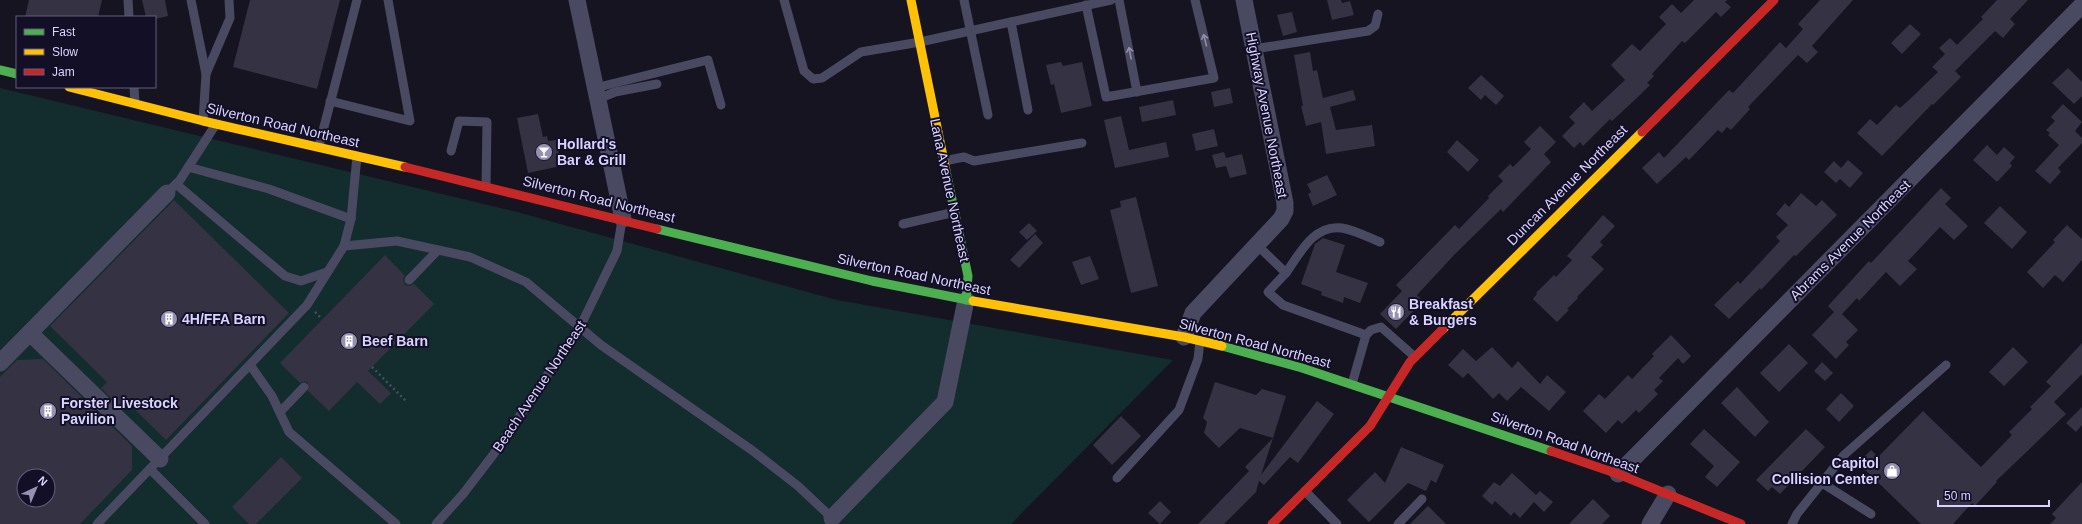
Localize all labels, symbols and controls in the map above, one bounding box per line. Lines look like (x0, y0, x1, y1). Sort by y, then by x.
legend (16, 16, 156, 88)
text: Fast (52, 25, 76, 39)
street label: Highway Avenue Northeast (1243, 31, 1291, 199)
one-way arrow (1201, 34, 1208, 47)
text: Slow (52, 45, 78, 59)
one-way arrow (1125, 47, 1133, 60)
text: Jam (52, 65, 75, 79)
street label: Silverton Road Northeast (205, 100, 361, 150)
street label: Lana Avenue Northeast (927, 117, 973, 263)
street label: Duncan Avenue Northeast (1504, 122, 1630, 248)
place label: Hollard's Bar & Grill (557, 136, 626, 168)
bar icon: Hollard's Bar & Grill (534, 142, 554, 162)
street label: Silverton Road Northeast (521, 172, 677, 226)
street label: Abrams Avenue Northeast (1787, 177, 1913, 303)
street label: Silverton Road Northeast (836, 250, 992, 298)
place label: Breakfast & Burgers (1409, 296, 1477, 328)
restaurant icon: Breakfast & Burgers (1386, 302, 1406, 322)
building icon: 4H/FFA Barn (159, 309, 179, 329)
place label: 4H/FFA Barn (182, 311, 266, 327)
street label: Silverton Road Northeast (1177, 315, 1333, 371)
street label: Beach Avenue Northeast (489, 317, 589, 455)
building icon: Beef Barn (339, 331, 359, 351)
place label: Beef Barn (362, 333, 428, 349)
place label: Forster Livestock Pavilion (61, 395, 178, 427)
building icon: Forster Livestock Pavilion (38, 401, 58, 421)
street label: Silverton Road Northeast (1489, 408, 1641, 476)
place label: Capitol Collision Center (1772, 455, 1880, 487)
shop icon: Capitol Collision Center (1882, 461, 1902, 481)
north arrow (16, 468, 56, 508)
text: N (36, 474, 50, 488)
scale bar (1938, 482, 2049, 508)
text: 50 m (1944, 489, 1971, 503)

